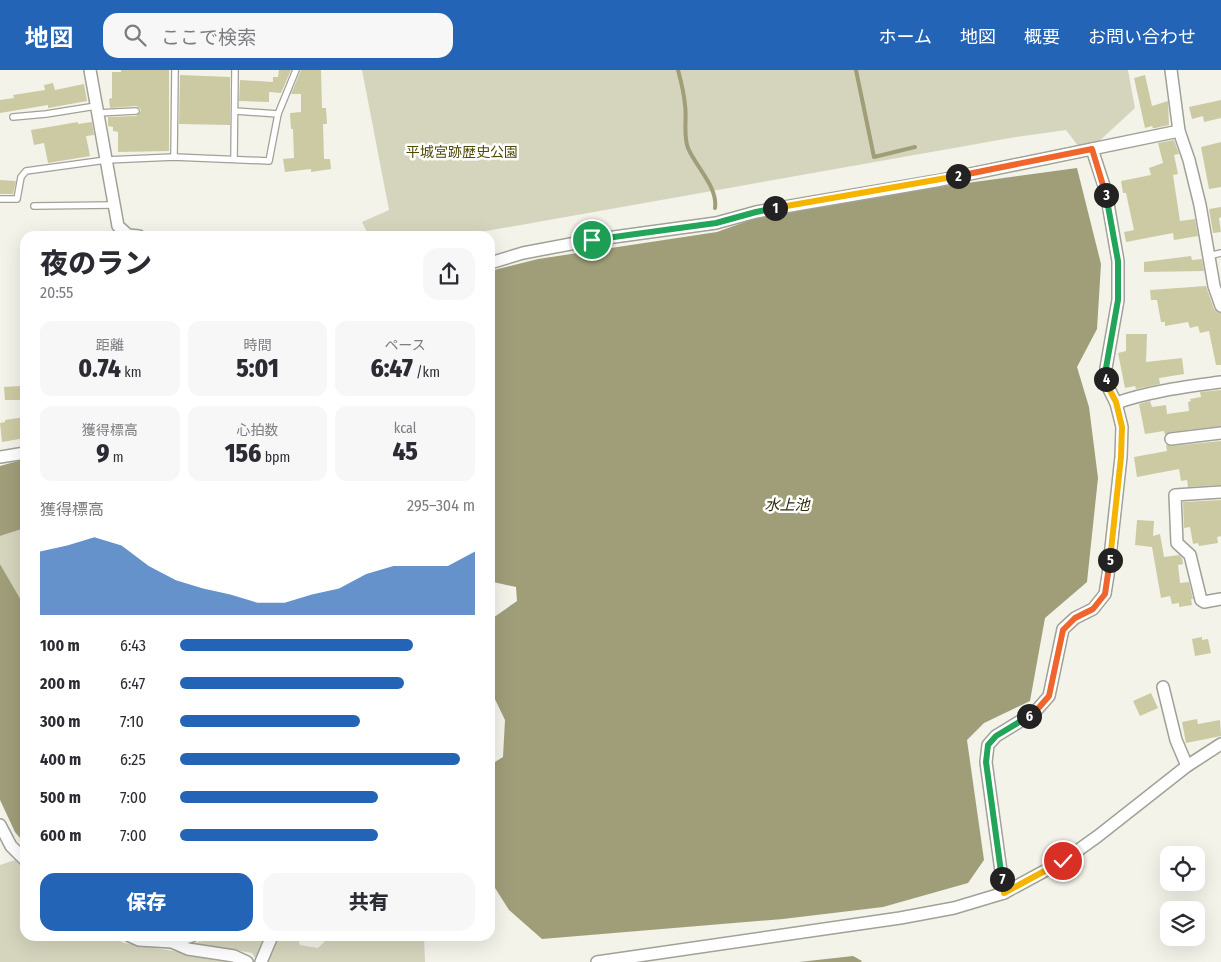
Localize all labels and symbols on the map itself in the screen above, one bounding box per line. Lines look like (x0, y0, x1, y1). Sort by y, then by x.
park label: 平城宮跡歴史公園 (406, 144, 518, 161)
pin: 2 (946, 164, 970, 188)
pin: 3 (1094, 182, 1118, 208)
pin: 1 (762, 196, 788, 220)
pin (571, 219, 613, 261)
pin: 4 (1094, 366, 1118, 392)
water label: 水上池 (764, 496, 811, 514)
pin: 5 (1098, 548, 1122, 572)
pin: 6 (1016, 704, 1042, 728)
pin (1042, 840, 1084, 882)
pin: 7 (990, 866, 1014, 892)

